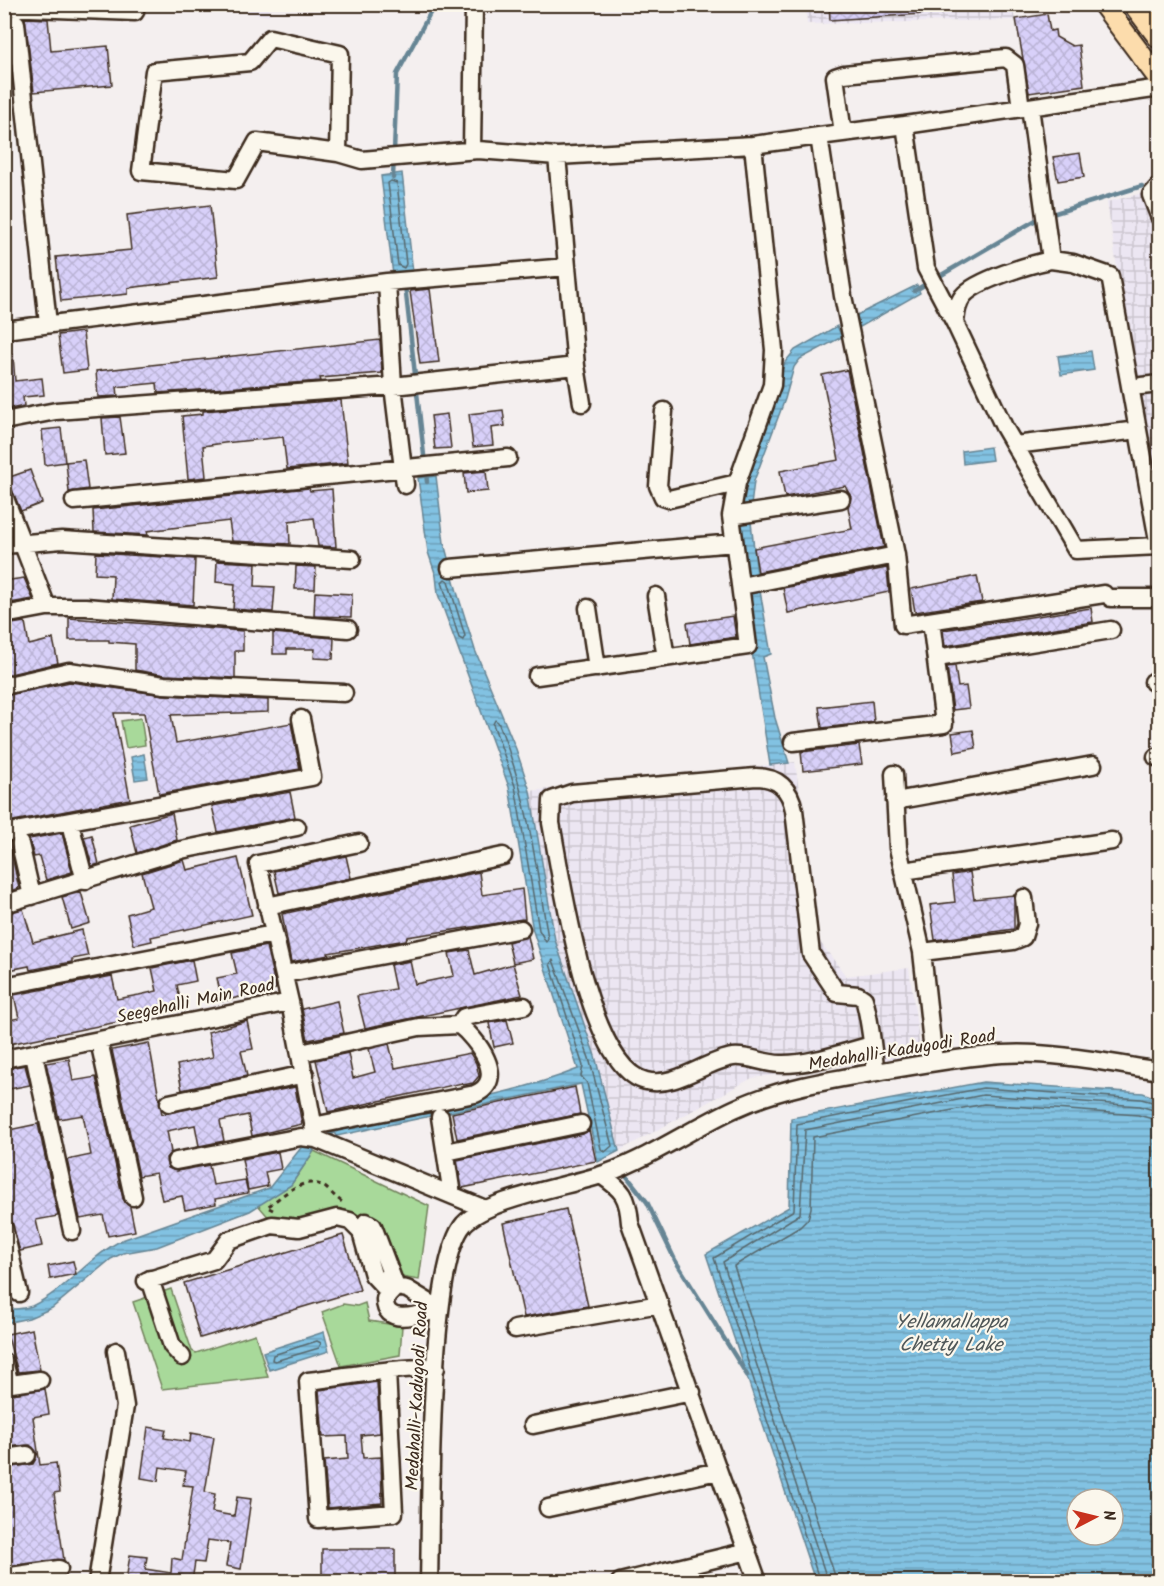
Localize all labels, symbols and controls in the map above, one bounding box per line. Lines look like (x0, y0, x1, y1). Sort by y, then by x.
street label: Seegehalli Main Road (114, 971, 279, 1033)
street label: Medahalli-Kadugodi Road (806, 1022, 999, 1080)
street label: Medahalli-Kadugodi Road (399, 1300, 437, 1491)
water label: Yellamallappa Chetty Lake (895, 1307, 1009, 1362)
north arrow (1065, 1487, 1125, 1547)
text: N (1095, 1509, 1121, 1522)

